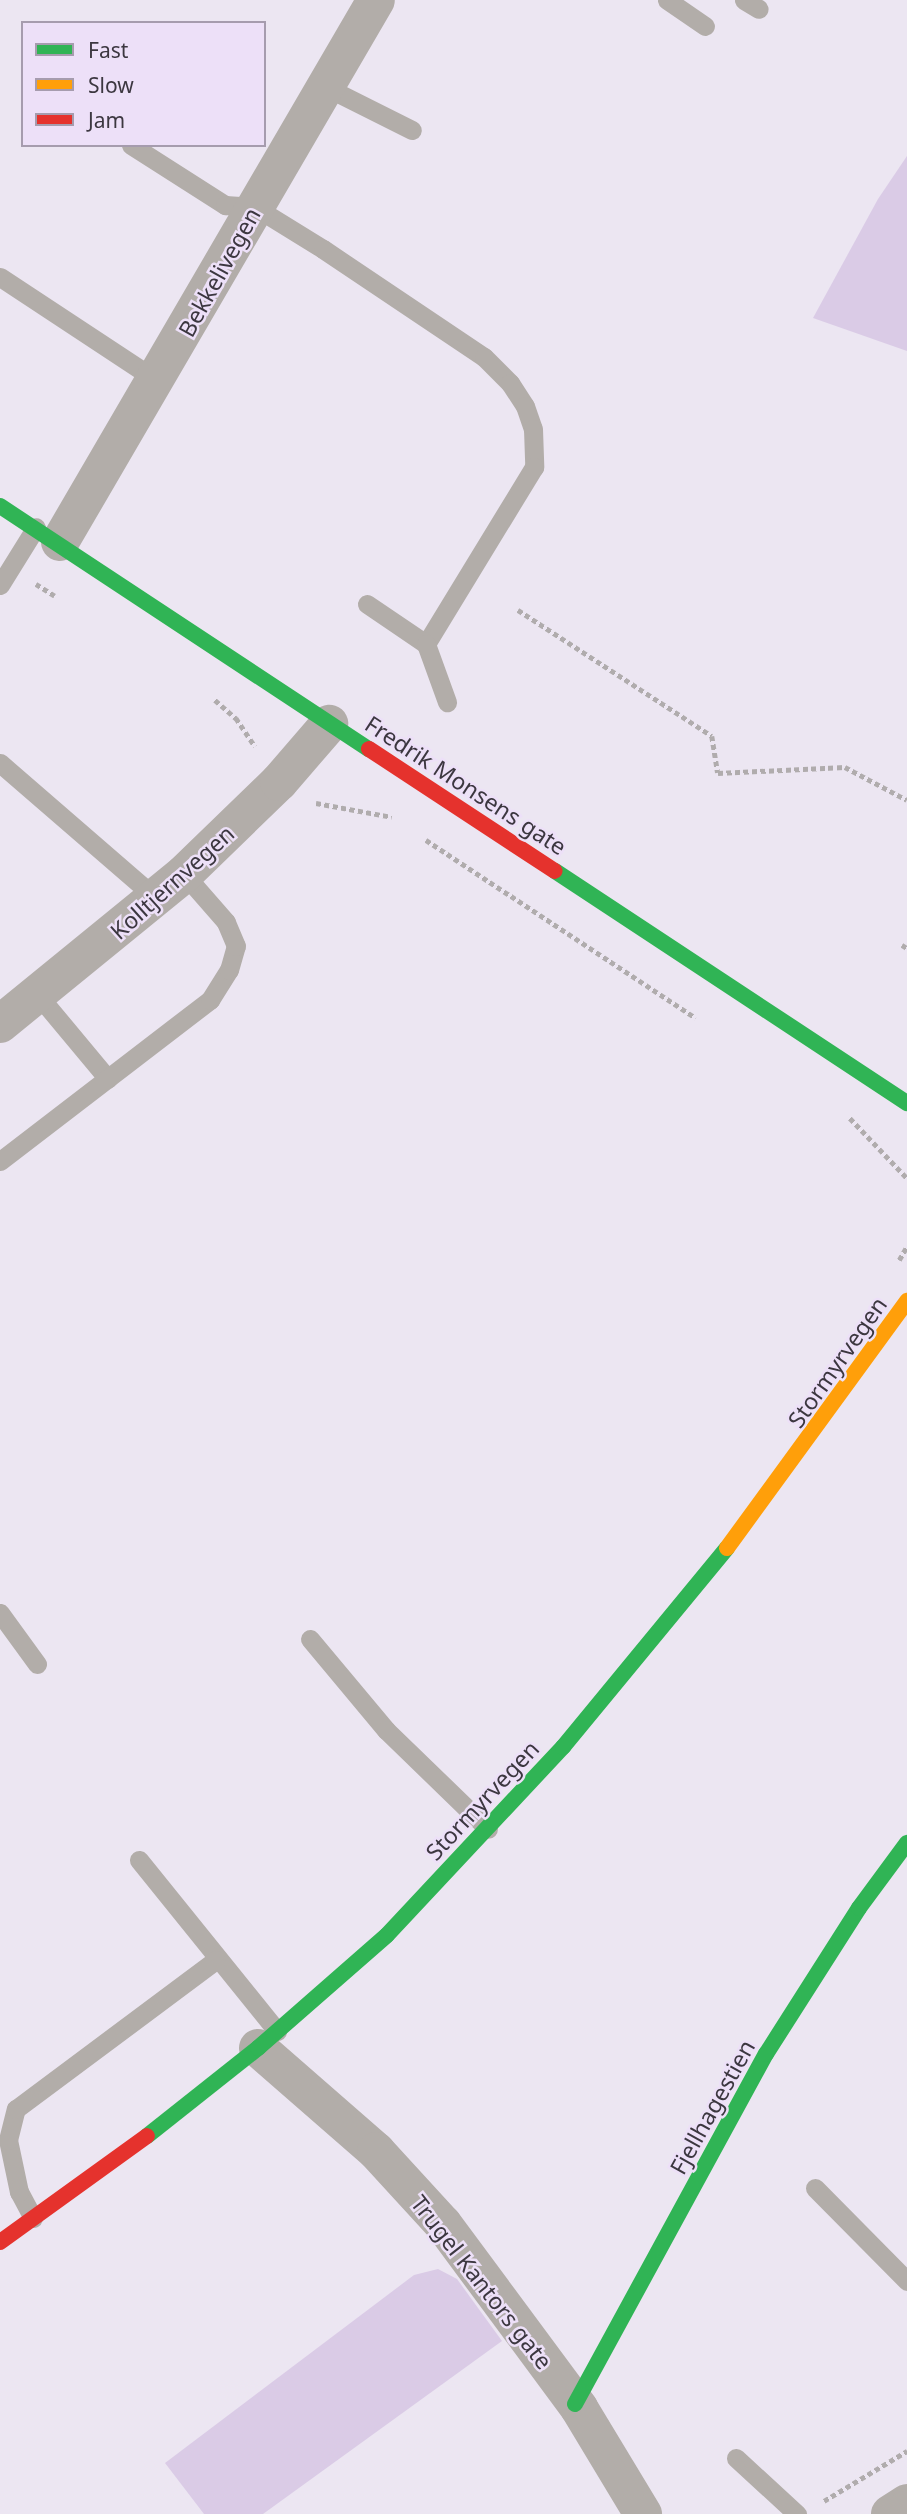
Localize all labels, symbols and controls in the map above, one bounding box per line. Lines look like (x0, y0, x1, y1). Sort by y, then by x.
legend (21, 21, 266, 147)
text: Fast (88, 36, 128, 64)
text: Slow (88, 71, 134, 99)
text: Jam (88, 106, 125, 134)
street label: Bekkelivegen (172, 203, 266, 341)
street label: Fredrik Monsens gate (360, 710, 572, 860)
street label: Kolltjernvegen (104, 819, 240, 945)
street label: Stormyrvegen (782, 1291, 892, 1433)
street label: Stormyrvegen (420, 1735, 544, 1865)
street label: Fjellhagestien (664, 2035, 760, 2179)
street label: Trugel Kantors gate (406, 2190, 558, 2374)

